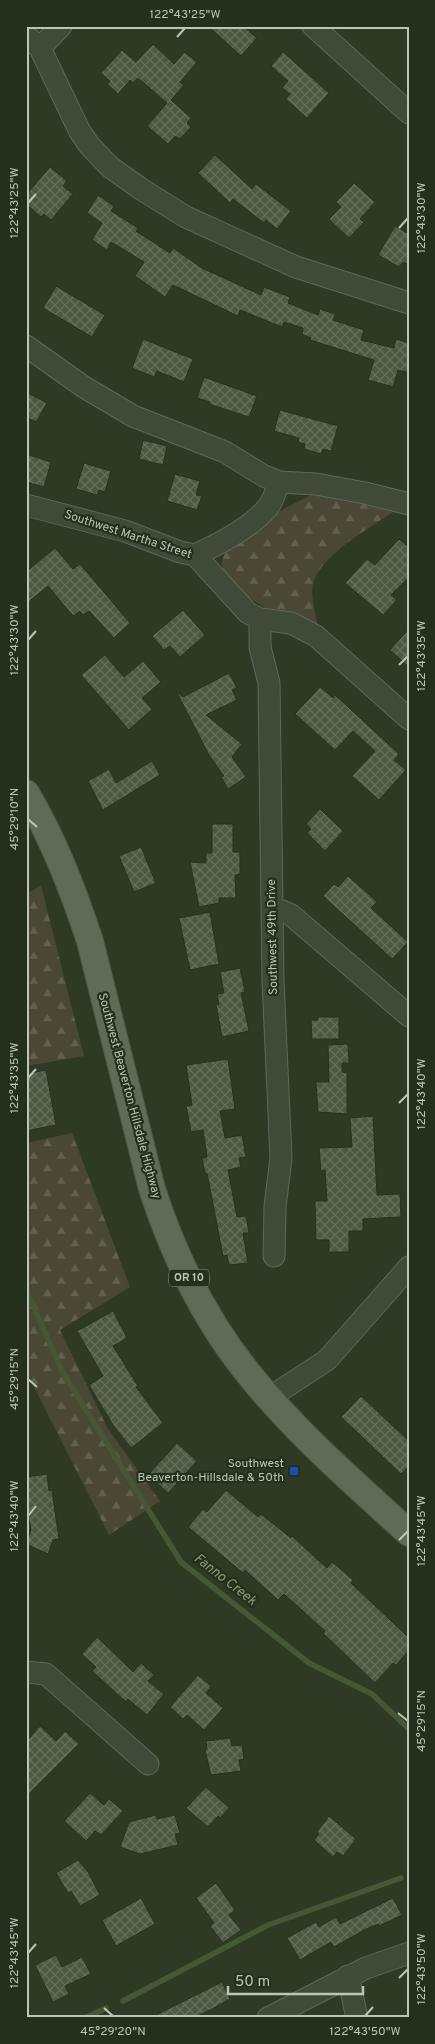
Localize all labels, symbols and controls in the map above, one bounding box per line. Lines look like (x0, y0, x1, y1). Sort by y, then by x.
text: 122°43'25"W (149, 7, 221, 23)
text: 122°43'25"W (7, 167, 23, 239)
text: 122°43'30"W (414, 182, 430, 254)
street label: Southwest Martha Street (62, 507, 194, 563)
text: 122°43'30"W (7, 604, 23, 676)
text: 122°43'35"W (414, 621, 430, 691)
text: 45°29'10"N (7, 788, 23, 850)
street label: Southwest 49th Drive (264, 879, 282, 995)
street label: Southwest Beaverton Hillsdale Highway (94, 991, 164, 1201)
text: 122°43'35"W (7, 1043, 23, 1113)
text: 122°43'40"W (414, 1058, 430, 1130)
road number: OR 10 (169, 1270, 209, 1286)
text: 45°29'15"N (7, 1348, 23, 1410)
place label: Southwest Beaverton-Hillsdale & 50th (138, 1456, 284, 1486)
marker: Southwest Beaverton-Hillsdale & 50th (288, 1465, 300, 1477)
text: 122°43'40"W (7, 1480, 23, 1552)
text: 122°43'45"W (414, 1495, 430, 1567)
water label: Fanno Creek (190, 1550, 260, 1610)
text: 45°29'15"N (414, 1690, 430, 1752)
text: 122°43'45"W (7, 1917, 23, 1989)
text: 122°43'50"W (414, 1933, 430, 2005)
scale bar (228, 1964, 362, 1996)
text: 50 m (235, 1973, 270, 1992)
text: 45°29'20"N (80, 2024, 146, 2040)
text: 122°43'50"W (329, 2024, 401, 2040)

